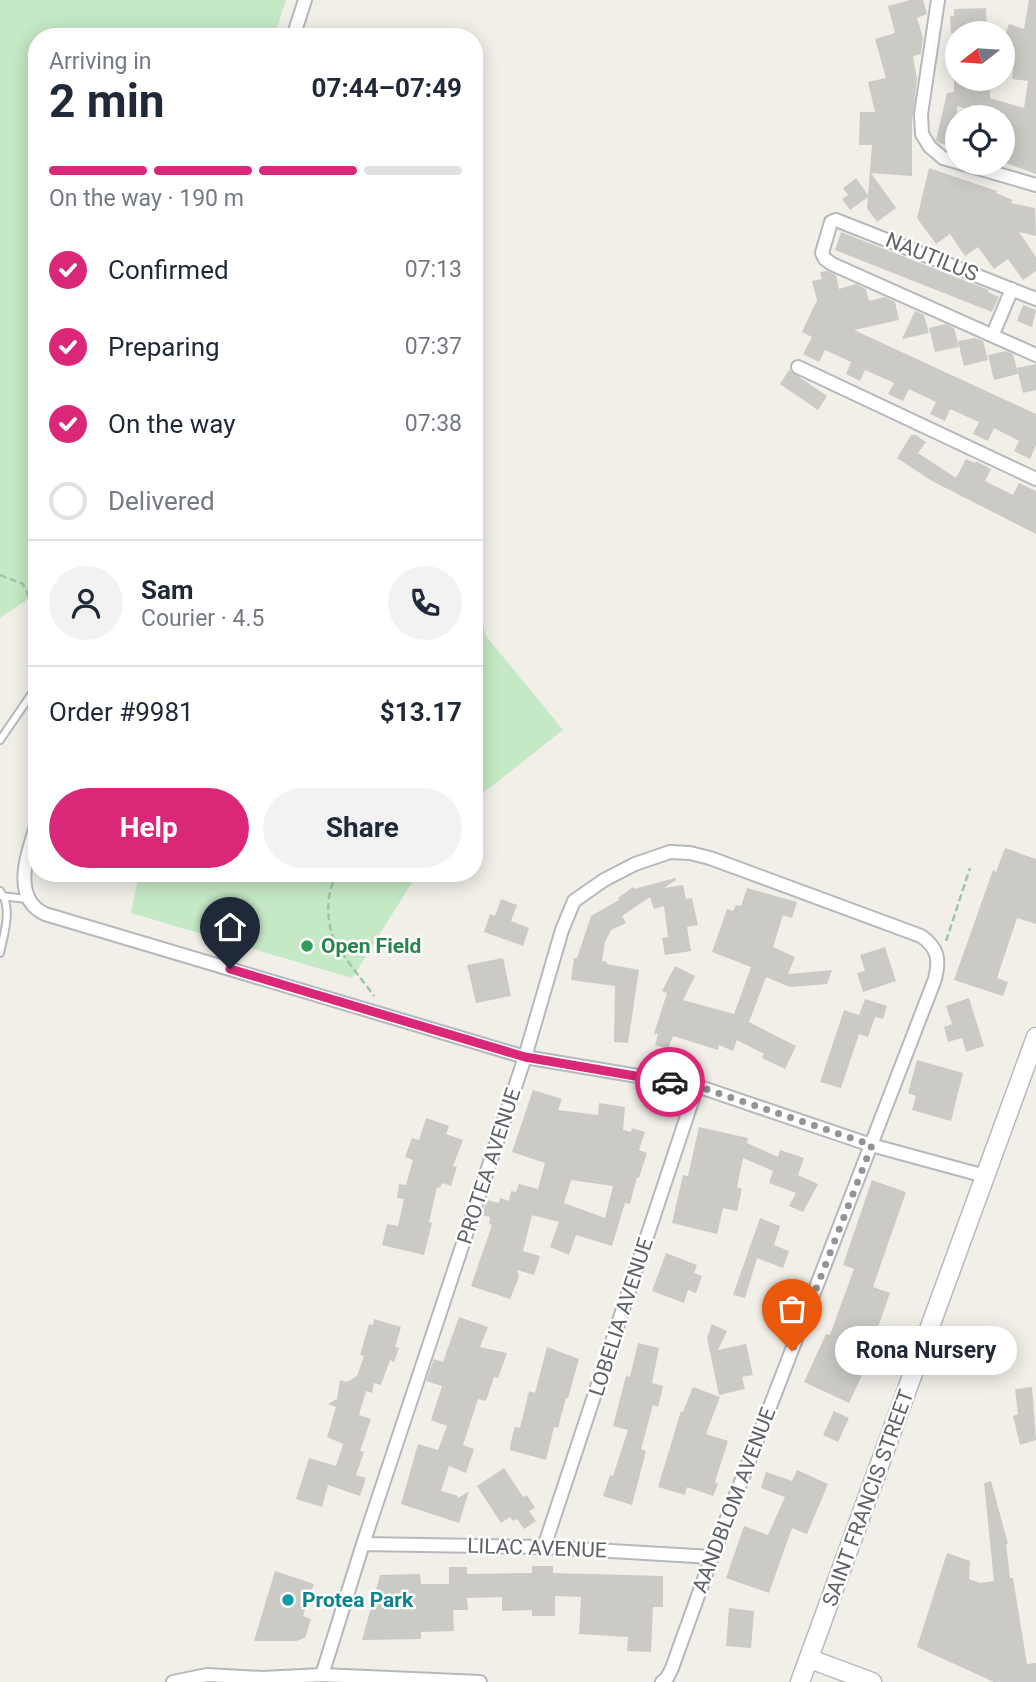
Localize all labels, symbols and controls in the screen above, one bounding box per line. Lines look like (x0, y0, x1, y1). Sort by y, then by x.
north arrow (945, 21, 1015, 91)
map controls (945, 21, 1015, 175)
text: Arriving in (49, 48, 152, 75)
text: 07:44–07:49 (312, 73, 462, 103)
text: 2 min (49, 74, 165, 128)
button: locate (945, 105, 1015, 175)
text: On the way · 190 m (49, 185, 244, 212)
street label: NAUTILUS (882, 228, 982, 286)
icon: check (49, 251, 87, 289)
text: Confirmed (108, 255, 229, 285)
text: 07:13 (405, 256, 462, 283)
icon: check (49, 328, 87, 366)
text: Preparing (108, 332, 220, 362)
text: 07:37 (405, 333, 462, 360)
icon: check (49, 405, 87, 443)
text: On the way (108, 409, 236, 439)
text: 07:38 (405, 410, 462, 437)
text: Delivered (108, 486, 215, 516)
button: person (49, 566, 123, 640)
button: phone (388, 566, 462, 640)
text: Sam (141, 575, 193, 605)
text: Courier · 4.5 (141, 605, 264, 632)
text: Order #9981 (49, 697, 194, 727)
text: $13.17 (380, 697, 462, 727)
button: Help (49, 788, 249, 868)
button: Share (263, 788, 462, 868)
pin (200, 897, 260, 969)
icon: home (211, 908, 249, 946)
place label: Open Field (321, 934, 421, 958)
marker: Open Field (299, 938, 315, 954)
courier (635, 1047, 705, 1117)
icon: car (651, 1063, 689, 1101)
street label: PROTEA AVENUE (452, 1085, 526, 1247)
street label: LOBELIA AVENUE (584, 1235, 658, 1399)
pin (762, 1279, 822, 1351)
icon: bag (773, 1290, 811, 1328)
callout: Rona Nursery (834, 1326, 1016, 1376)
text: Rona Nursery (856, 1337, 996, 1364)
street label: SAINT FRANCIS STREET (818, 1386, 919, 1610)
street label: AANDBLOM AVENUE (688, 1404, 780, 1596)
street label: LILAC AVENUE (467, 1534, 607, 1562)
place label: Protea Park (302, 1588, 414, 1612)
marker: Protea Park (280, 1592, 296, 1608)

